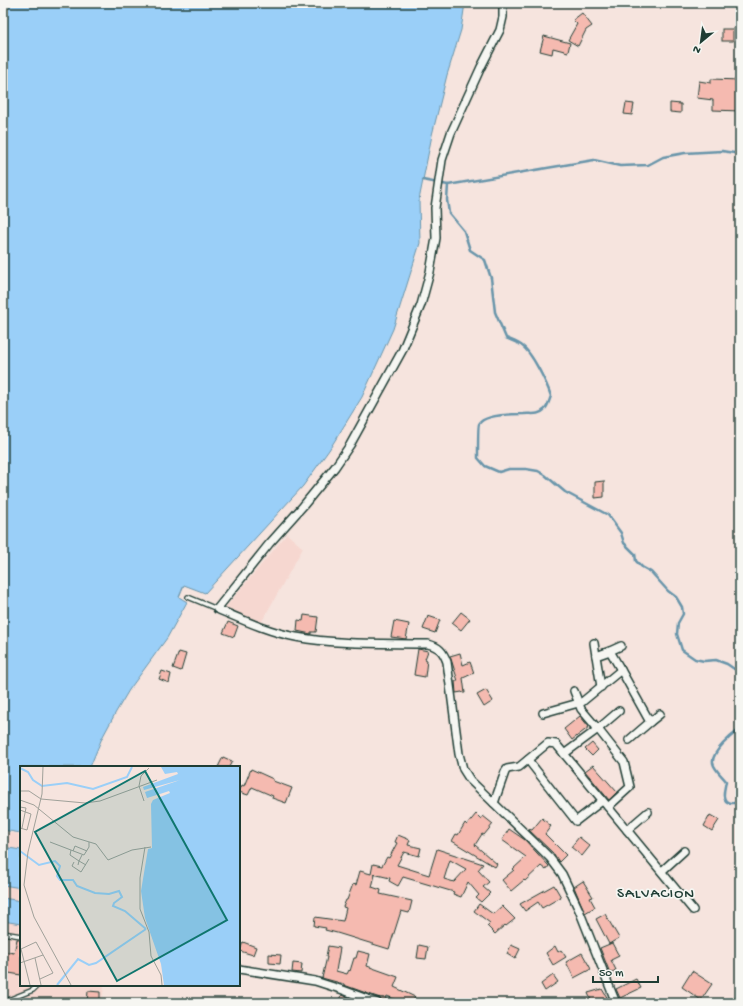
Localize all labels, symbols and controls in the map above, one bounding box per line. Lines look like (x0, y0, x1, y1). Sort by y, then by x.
north arrow (681, 22, 721, 62)
text: N (691, 42, 703, 56)
inset map (20, 766, 240, 986)
district label: SALVACION (617, 885, 695, 903)
scale bar (593, 958, 658, 984)
text: 50 m (599, 967, 624, 981)

